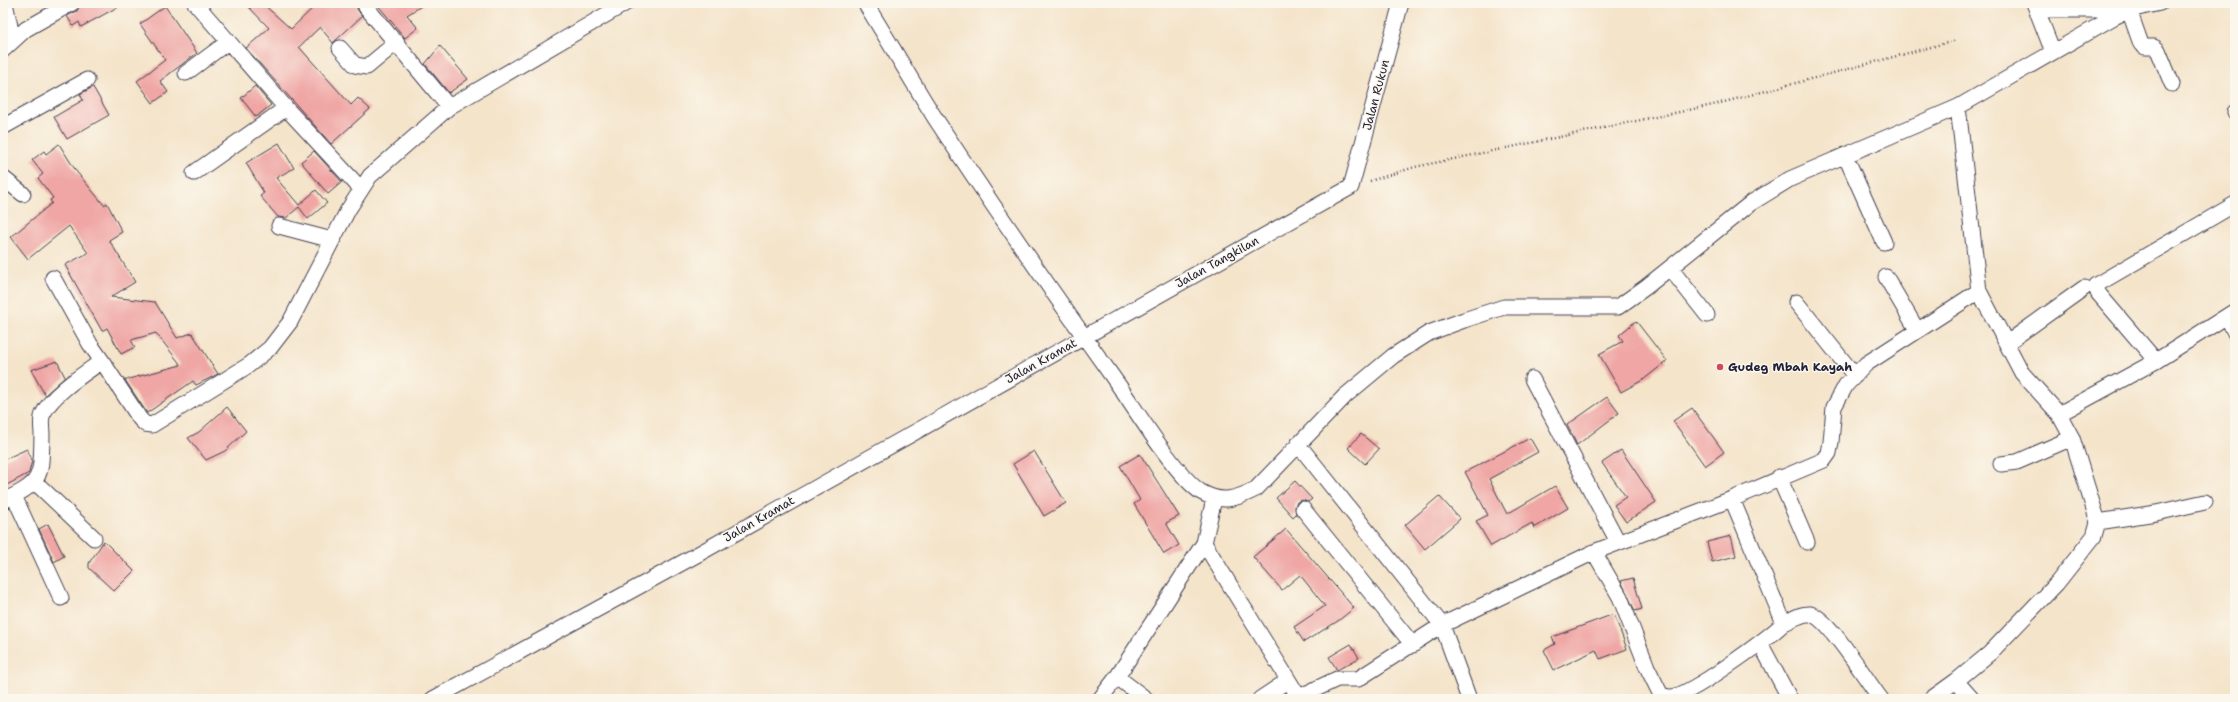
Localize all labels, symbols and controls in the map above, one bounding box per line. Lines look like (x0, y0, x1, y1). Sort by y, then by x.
street label: Jalan Rukun (1359, 58, 1393, 132)
street label: Jalan Tangkilan (1172, 232, 1262, 292)
street label: Jalan Kramat (1002, 335, 1080, 387)
place label: Gudeg Mbah Kayah (1728, 359, 1852, 375)
marker: Gudeg Mbah Kayah (1715, 362, 1725, 372)
street label: Jalan Kramat (721, 492, 797, 546)

